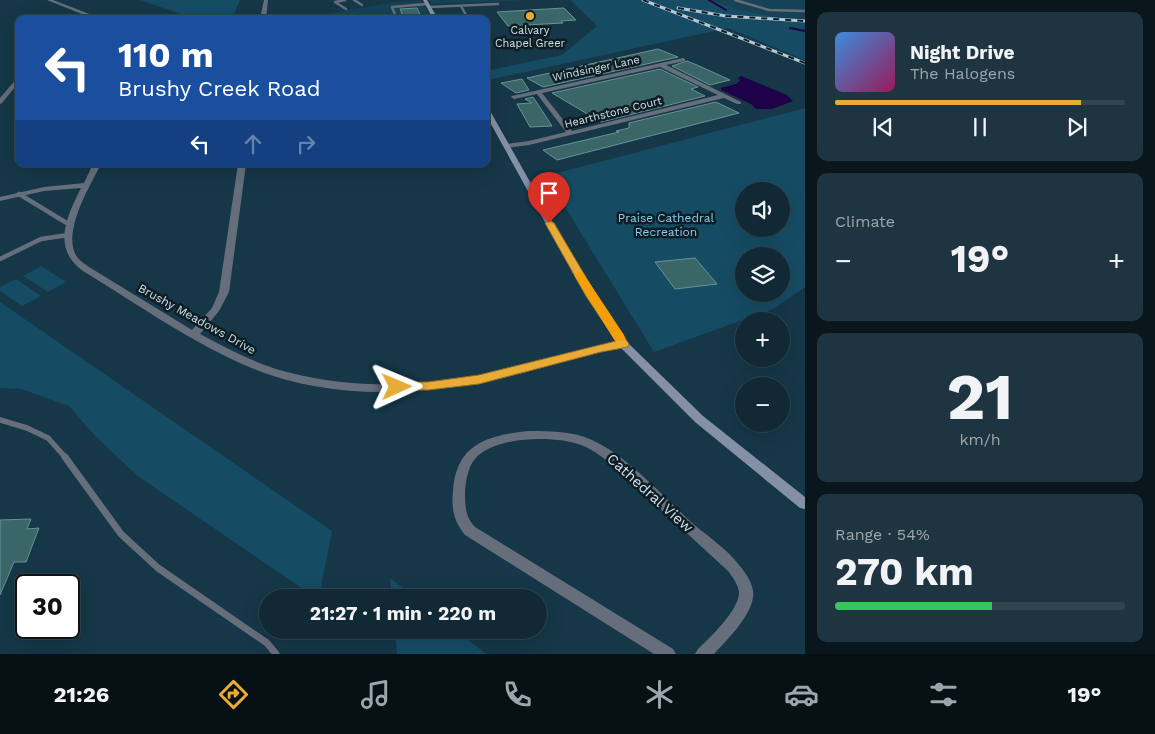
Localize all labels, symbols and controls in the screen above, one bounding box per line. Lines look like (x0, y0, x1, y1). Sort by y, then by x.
marker: Calvary Chapel Greer (524, 10, 536, 22)
place label: Calvary Chapel Greer (495, 24, 566, 50)
text: 110 m (118, 34, 214, 76)
icon: left (35, 35, 100, 100)
text: Night Drive (910, 41, 1015, 64)
street label: Windsinger Lane (551, 53, 641, 84)
text: The Halogens (910, 64, 1015, 83)
text: Brushy Creek Road (118, 76, 320, 101)
street label: Hearthstone Court (563, 94, 663, 131)
icon: previous (869, 113, 897, 141)
icon: pause (966, 113, 994, 141)
icon: next (1063, 113, 1091, 141)
icon: left (186, 130, 214, 158)
icon: ahead (239, 130, 267, 158)
icon: right (292, 130, 320, 158)
pin (528, 172, 570, 223)
icon: arrive (535, 179, 563, 207)
map controls (735, 182, 790, 432)
button: sound (735, 182, 790, 237)
park label: Praise Cathedral Recreation (618, 211, 714, 239)
text: Climate (835, 212, 895, 231)
text: 19° (951, 237, 1009, 281)
text: − (835, 244, 852, 277)
text: + (1108, 244, 1125, 277)
button: layers (735, 247, 790, 302)
street label: Brushy Meadows Drive (136, 281, 258, 357)
button: + (735, 312, 790, 367)
text: 21 (947, 359, 1013, 435)
position arrow (370, 360, 422, 412)
button: − (735, 377, 790, 432)
text: km/h (959, 430, 1001, 449)
street label: Cathedral View (603, 450, 697, 537)
text: Range · 54% (835, 525, 930, 544)
text: 270 km (835, 550, 974, 594)
speed limit sign: 30 (15, 574, 80, 639)
text: 21:27 · 1 min · 220 m (310, 602, 496, 625)
icon: directions (216, 677, 251, 712)
icon: music (358, 677, 393, 712)
icon: phone (500, 677, 535, 712)
icon: climate (642, 677, 677, 712)
icon: car (784, 677, 819, 712)
icon: filters (926, 677, 961, 712)
text: 21:26 (53, 682, 109, 707)
text: 19° (1068, 682, 1102, 707)

